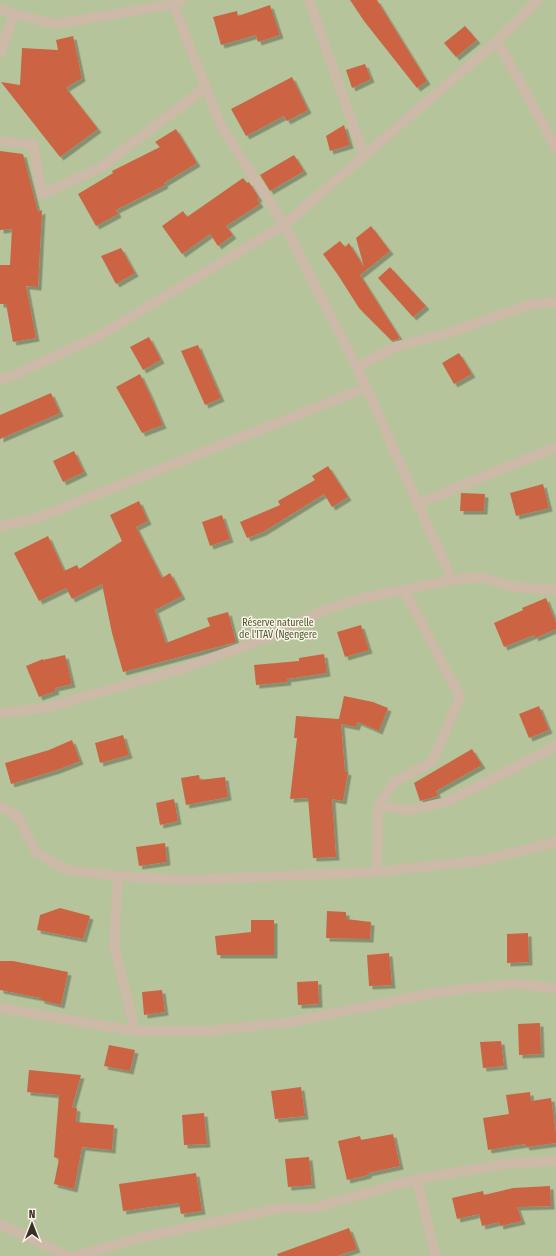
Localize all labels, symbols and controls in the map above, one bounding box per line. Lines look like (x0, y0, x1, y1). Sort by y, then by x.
park label: Réserve naturelle de l'ITAV (Ngengere (239, 617, 317, 641)
north arrow (12, 1204, 52, 1244)
text: N (29, 1208, 35, 1221)

